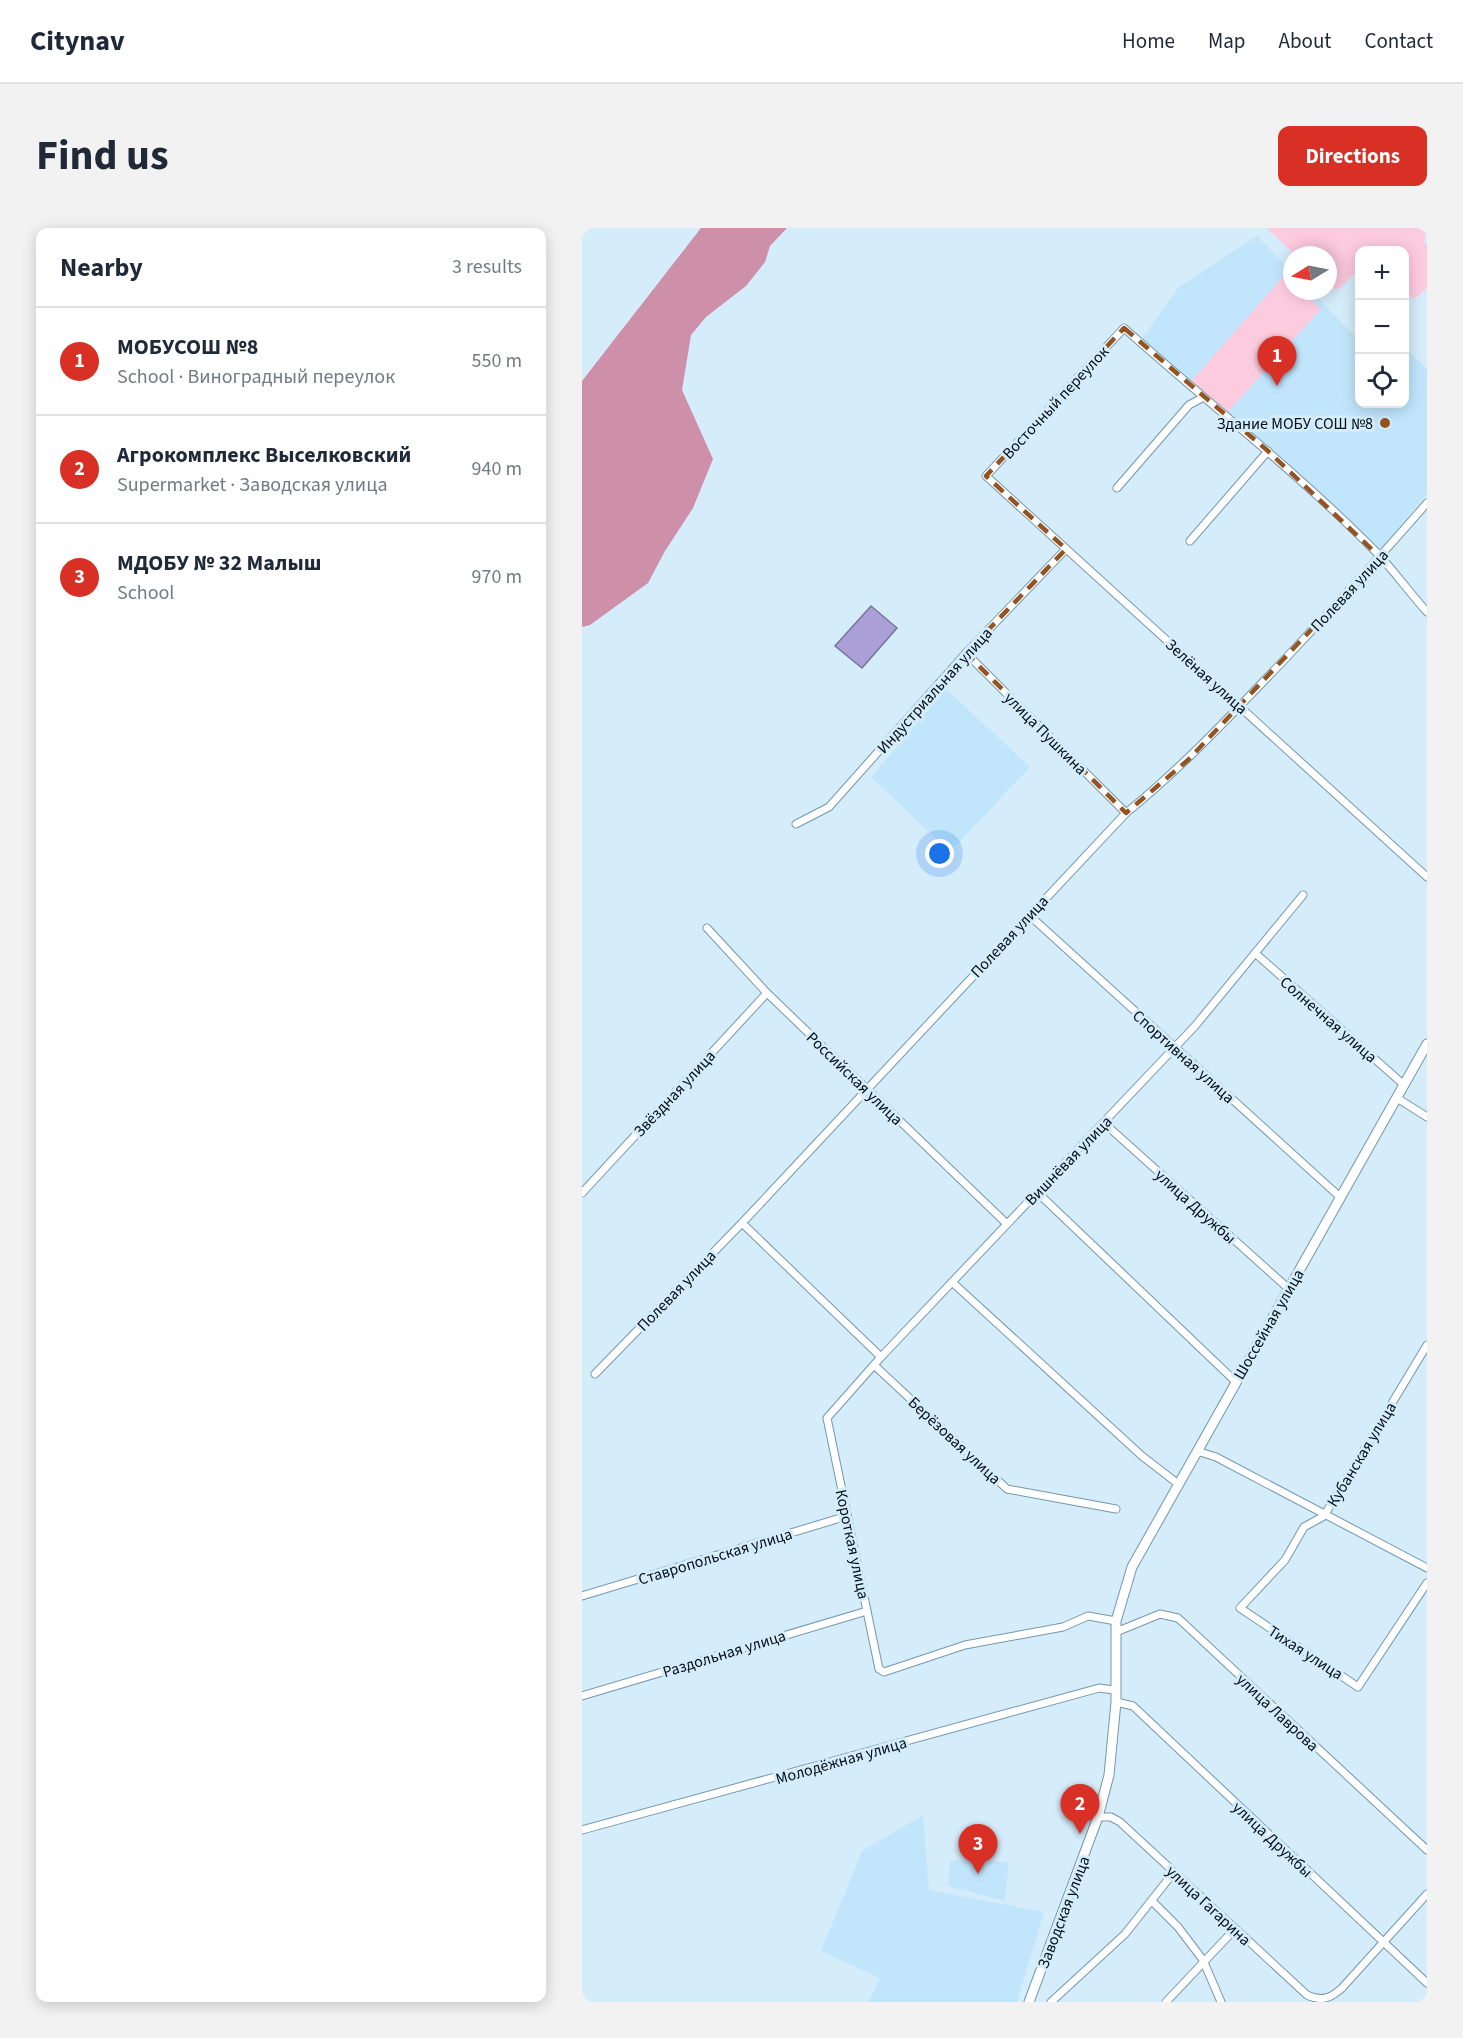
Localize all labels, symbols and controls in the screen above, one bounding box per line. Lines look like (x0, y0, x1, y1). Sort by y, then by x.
text: Citynav (30, 21, 125, 61)
text: Home (1122, 26, 1175, 56)
text: Map (1208, 26, 1246, 56)
text: About (1279, 26, 1331, 56)
text: Contact (1364, 26, 1433, 56)
text: Find us (36, 126, 169, 186)
button: Directions (1278, 126, 1427, 186)
north arrow (1283, 246, 1337, 300)
map controls (1355, 246, 1409, 408)
button: + (1355, 246, 1409, 300)
text: Nearby (60, 249, 143, 286)
text: 3 results (452, 253, 522, 281)
button: − (1355, 300, 1409, 354)
text: МОБУСОШ №8 (117, 331, 258, 363)
pin: 1 (1258, 336, 1296, 386)
street label: Восточный переулок (997, 341, 1114, 464)
text: 1 (74, 347, 85, 375)
text: 550 m (472, 347, 522, 375)
button: locate (1355, 354, 1409, 408)
text: School · Виноградный переулок (117, 363, 395, 391)
place label: Здание МОБУ СОШ №8 (1217, 413, 1373, 435)
marker: Здание МОБУ СОШ №8 (1378, 416, 1392, 430)
text: Агрокомплекс Выселковский (117, 439, 411, 471)
text: 2 (74, 455, 85, 483)
text: 940 m (472, 455, 522, 483)
text: Supermarket · Заводская улица (117, 471, 387, 499)
street label: Полевая улица (1306, 545, 1394, 637)
text: МДОБУ № 32 Малыш (117, 547, 321, 579)
text: 3 (74, 563, 85, 591)
text: 970 m (472, 563, 522, 591)
text: School (117, 579, 174, 607)
street label: Индустриальная улица (872, 623, 997, 758)
street label: Зелёная улица (1160, 634, 1252, 720)
street label: улица Пушкина (999, 687, 1092, 780)
your location (925, 839, 954, 868)
street label: Полевая улица (966, 891, 1054, 983)
street label: Солнечная улица (1275, 971, 1382, 1068)
street label: Спортивная улица (1128, 1005, 1239, 1108)
street label: Российская улица (801, 1027, 907, 1130)
street label: Звёздная улица (629, 1046, 721, 1142)
street label: Вишнёвая улица (1020, 1111, 1117, 1210)
street label: улица Дружбы (1150, 1164, 1241, 1249)
street label: Полевая улица (632, 1245, 721, 1336)
street label: Шоссейная улица (1228, 1265, 1309, 1384)
street label: Берёзовая улица (903, 1392, 1006, 1490)
street label: Кубанская улица (1322, 1398, 1402, 1511)
street label: Короткая улица (830, 1487, 874, 1601)
street label: Ставропольская улица (636, 1523, 795, 1591)
street label: Тихая улица (1264, 1620, 1347, 1685)
street label: Раздольная улица (660, 1625, 789, 1683)
street label: улица Лаврова (1231, 1669, 1323, 1757)
street label: Молодёжная улица (773, 1732, 909, 1790)
pin: 2 (1060, 1784, 1100, 1834)
street label: улица Дружбы (1227, 1797, 1317, 1883)
pin: 3 (958, 1824, 998, 1874)
street label: Заводская улица (1032, 1853, 1095, 1972)
street label: улица Гагарина (1161, 1861, 1256, 1951)

